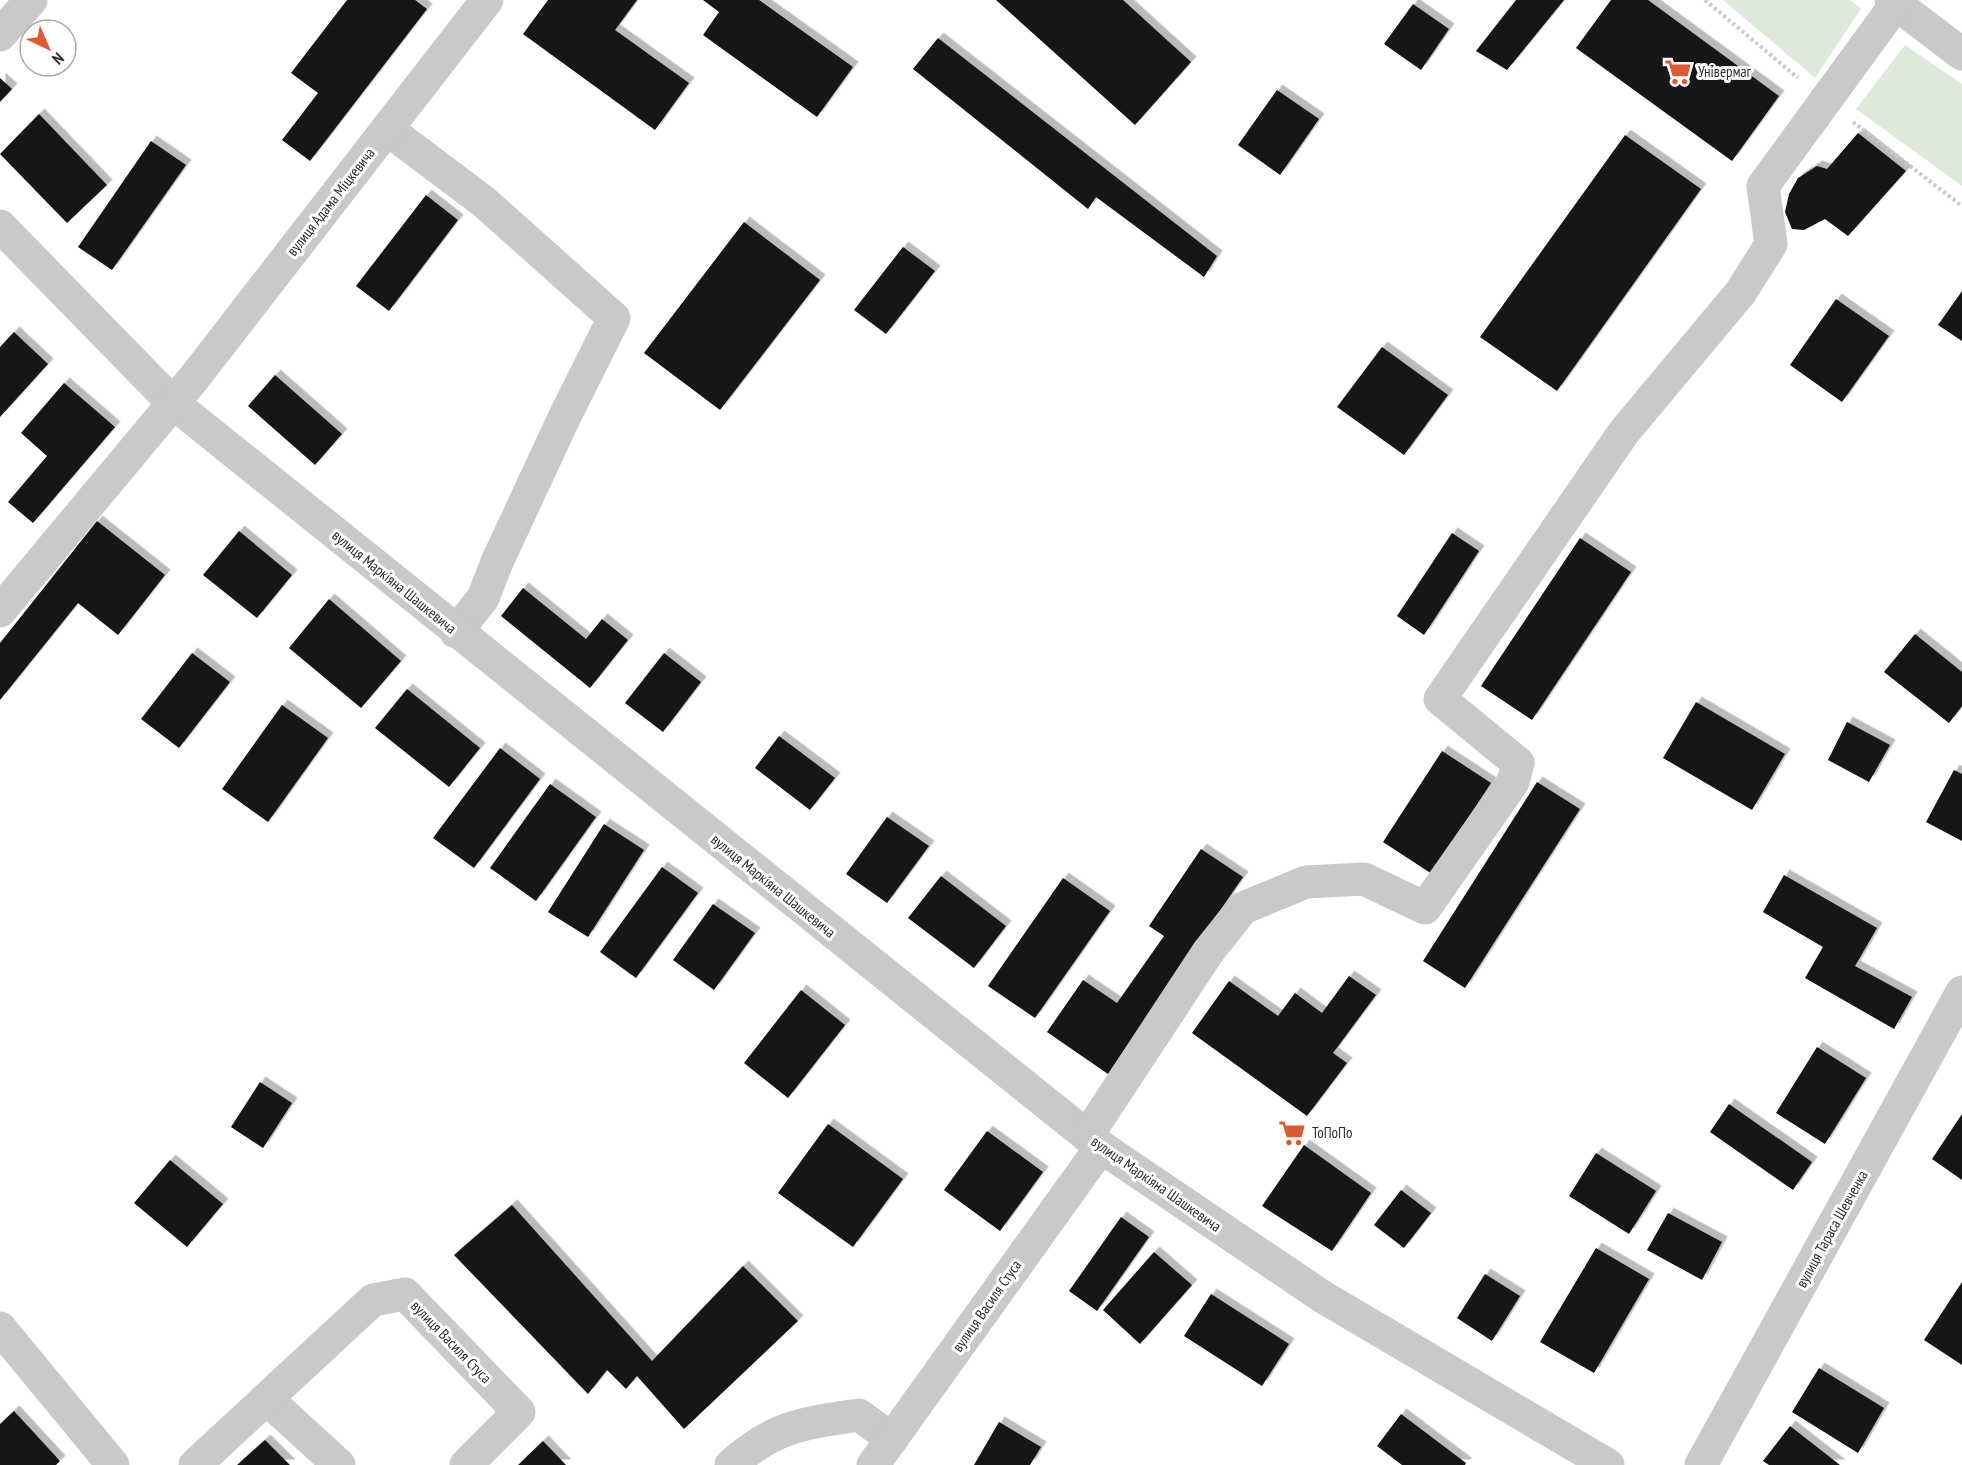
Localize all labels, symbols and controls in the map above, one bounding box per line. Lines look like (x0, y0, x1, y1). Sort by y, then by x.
north arrow (18, 18, 78, 78)
text: N (48, 49, 68, 69)
supermarket icon: Універмаг (1663, 57, 1693, 87)
place label: Універмаг (1698, 62, 1751, 81)
street label: вулиця Адама Міцкевича (283, 144, 379, 259)
street label: вулиця Маркіяна Шашкевича (328, 526, 460, 638)
street label: вулиця Маркіяна Шашкевича (707, 830, 839, 942)
supermarket icon: ТоПоПо (1277, 1118, 1307, 1148)
place label: ТоПоПо (1312, 1123, 1352, 1142)
street label: вулиця Маркіяна Шашкевича (1088, 1132, 1225, 1236)
street label: вулиця Тараса Шевченка (1792, 1167, 1872, 1291)
street label: вулиця Василя Стуса (948, 1256, 1025, 1355)
street label: вулиця Василя Стуса (407, 1296, 496, 1387)

